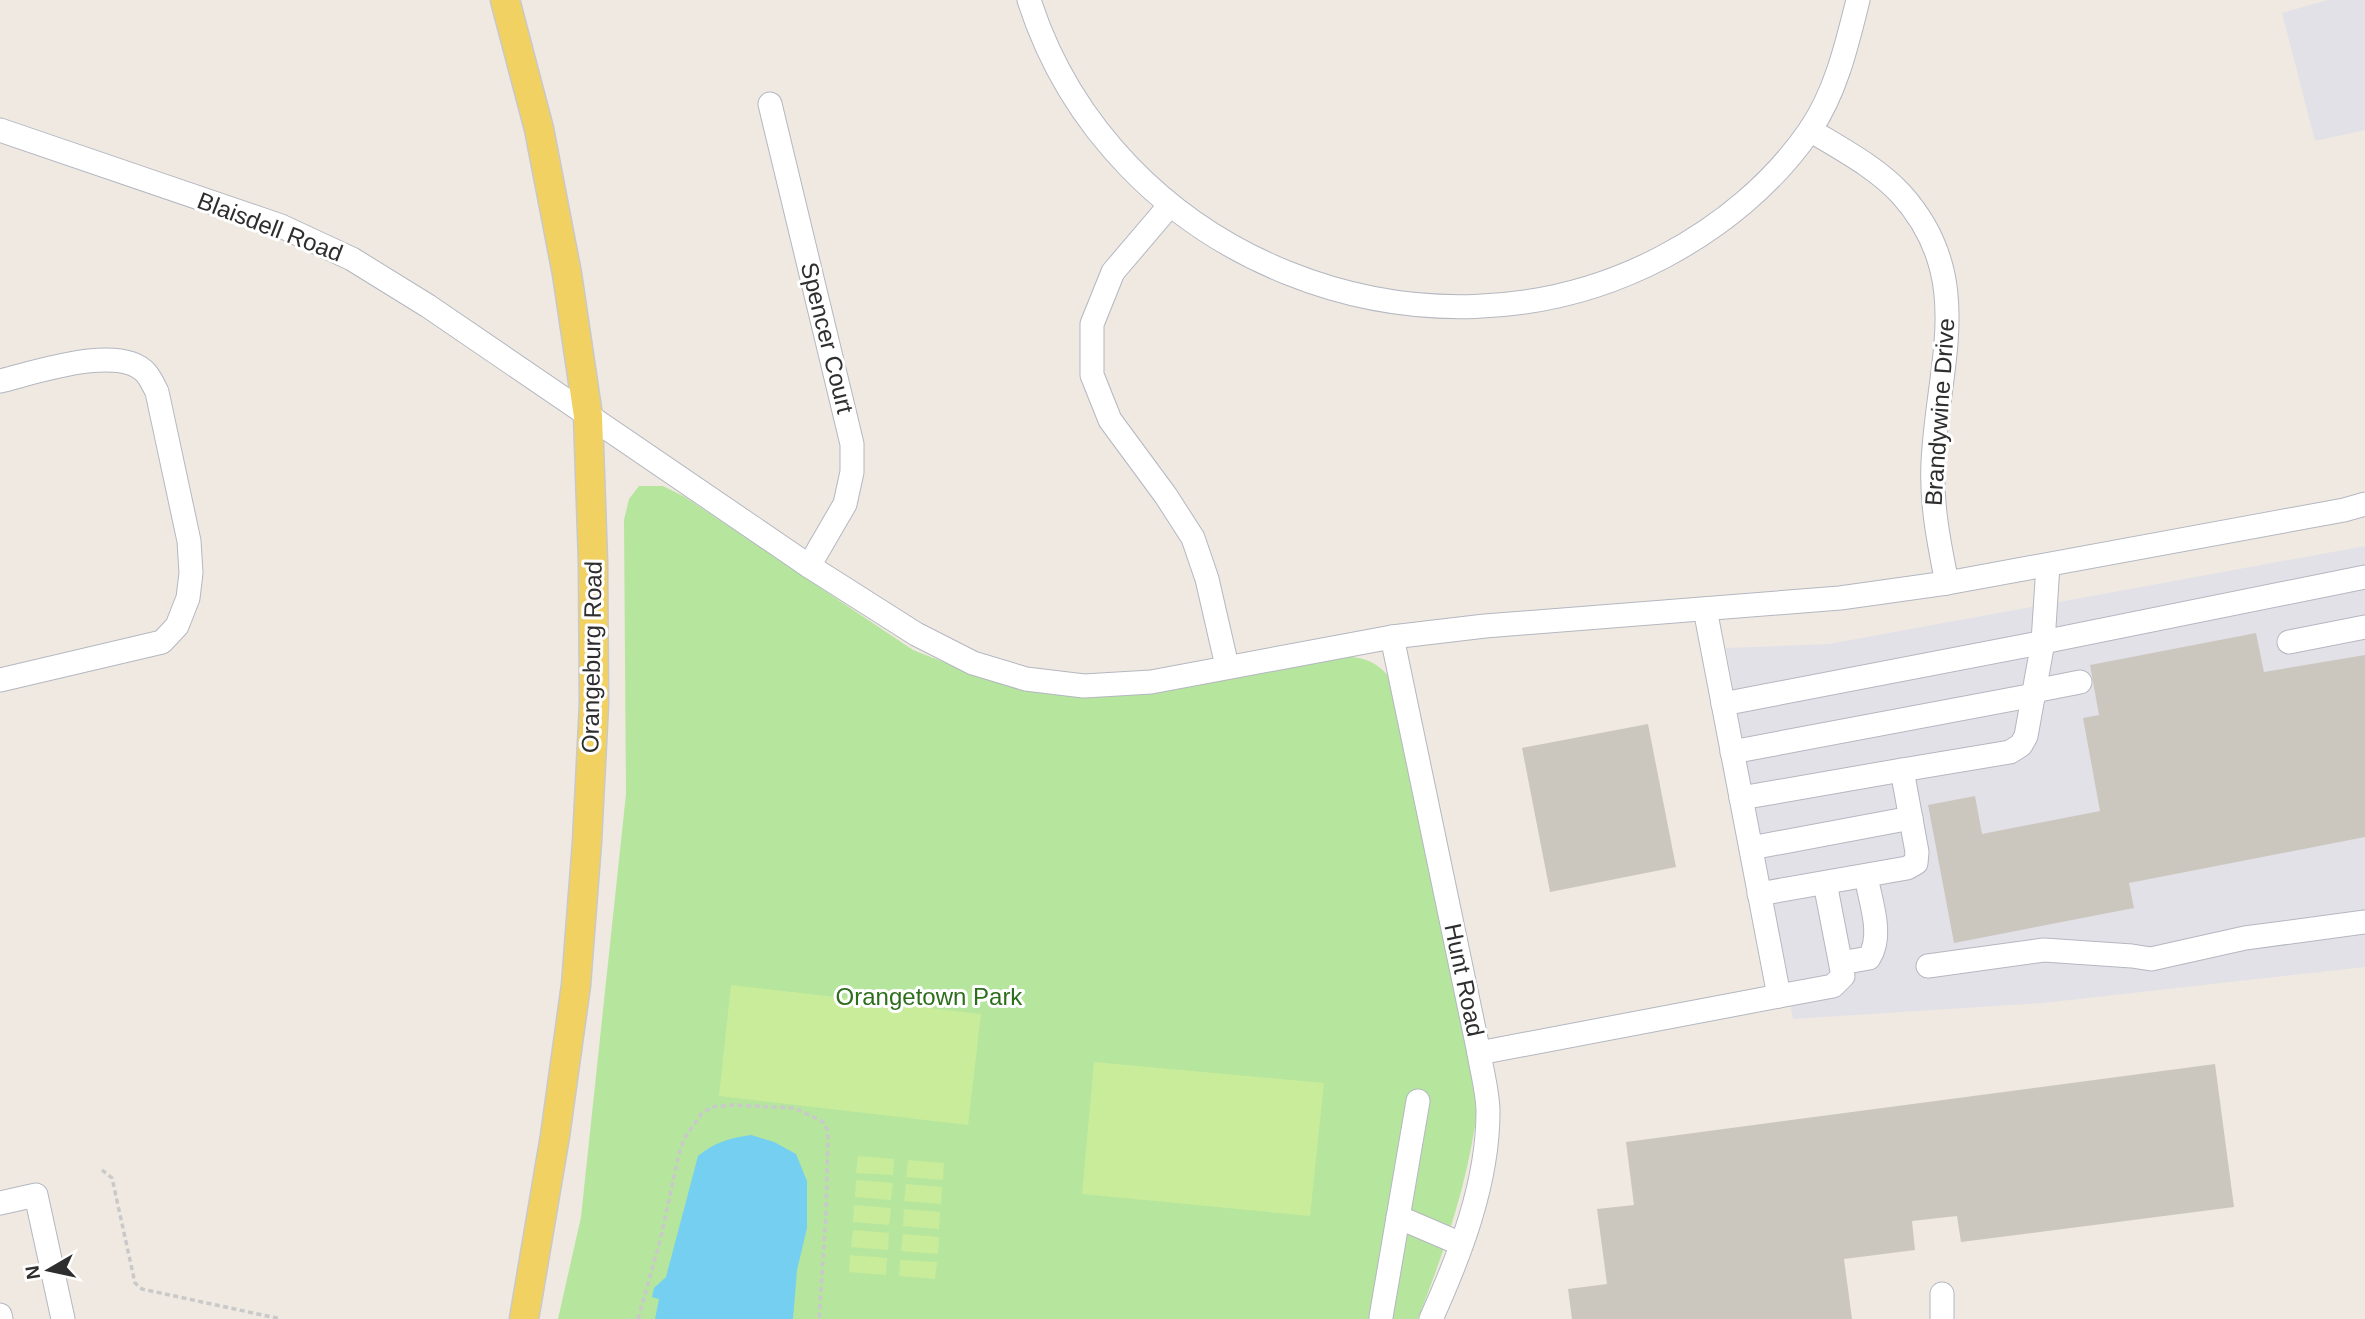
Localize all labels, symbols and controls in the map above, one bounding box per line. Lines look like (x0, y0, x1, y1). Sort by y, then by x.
street label: Blaisdell Road (194, 186, 347, 267)
street label: Spencer Court (796, 260, 859, 417)
street label: Brandywine Drive (1919, 317, 1960, 507)
street label: Orangeburg Road (576, 561, 607, 753)
street label: Hunt Road (1439, 921, 1490, 1039)
park label: Orangetown Park (836, 983, 1023, 1010)
north arrow (14, 1235, 84, 1305)
text: N (21, 1264, 44, 1281)

